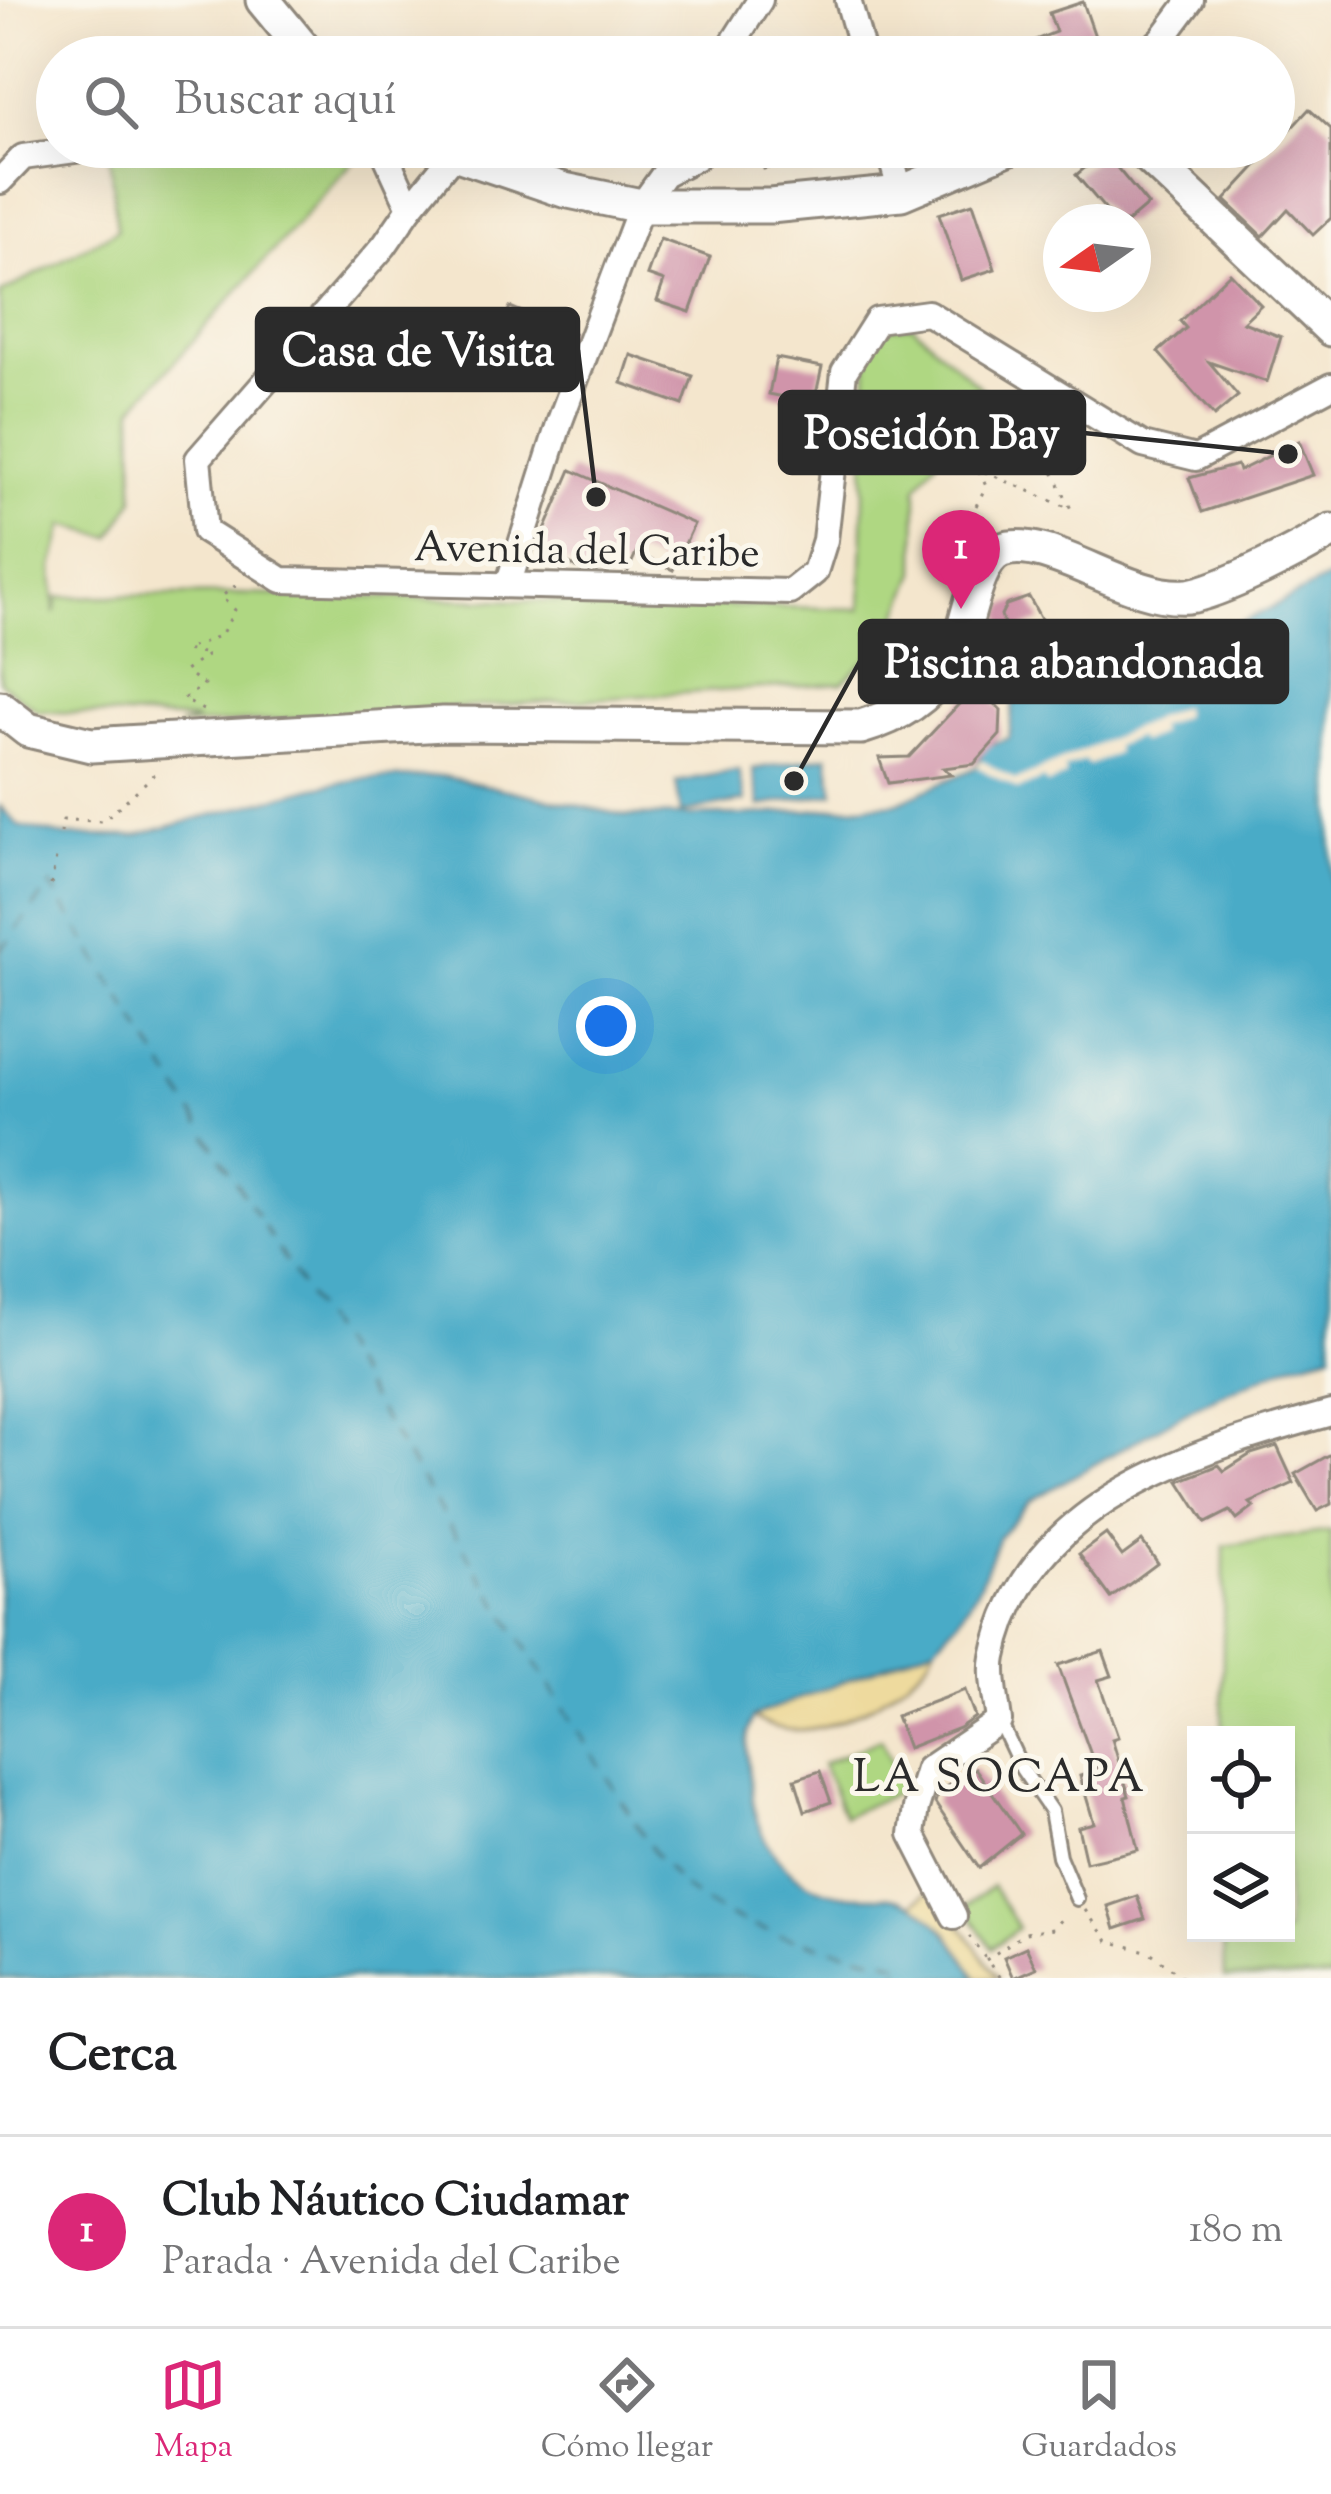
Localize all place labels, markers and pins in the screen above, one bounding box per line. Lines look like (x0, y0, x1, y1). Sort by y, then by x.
callout: Casa de Visita (257, 309, 578, 390)
callout: Poseidón Bay (780, 392, 1084, 473)
pin: 1 (922, 510, 1000, 609)
callout: Piscina abandonada (860, 621, 1287, 702)

